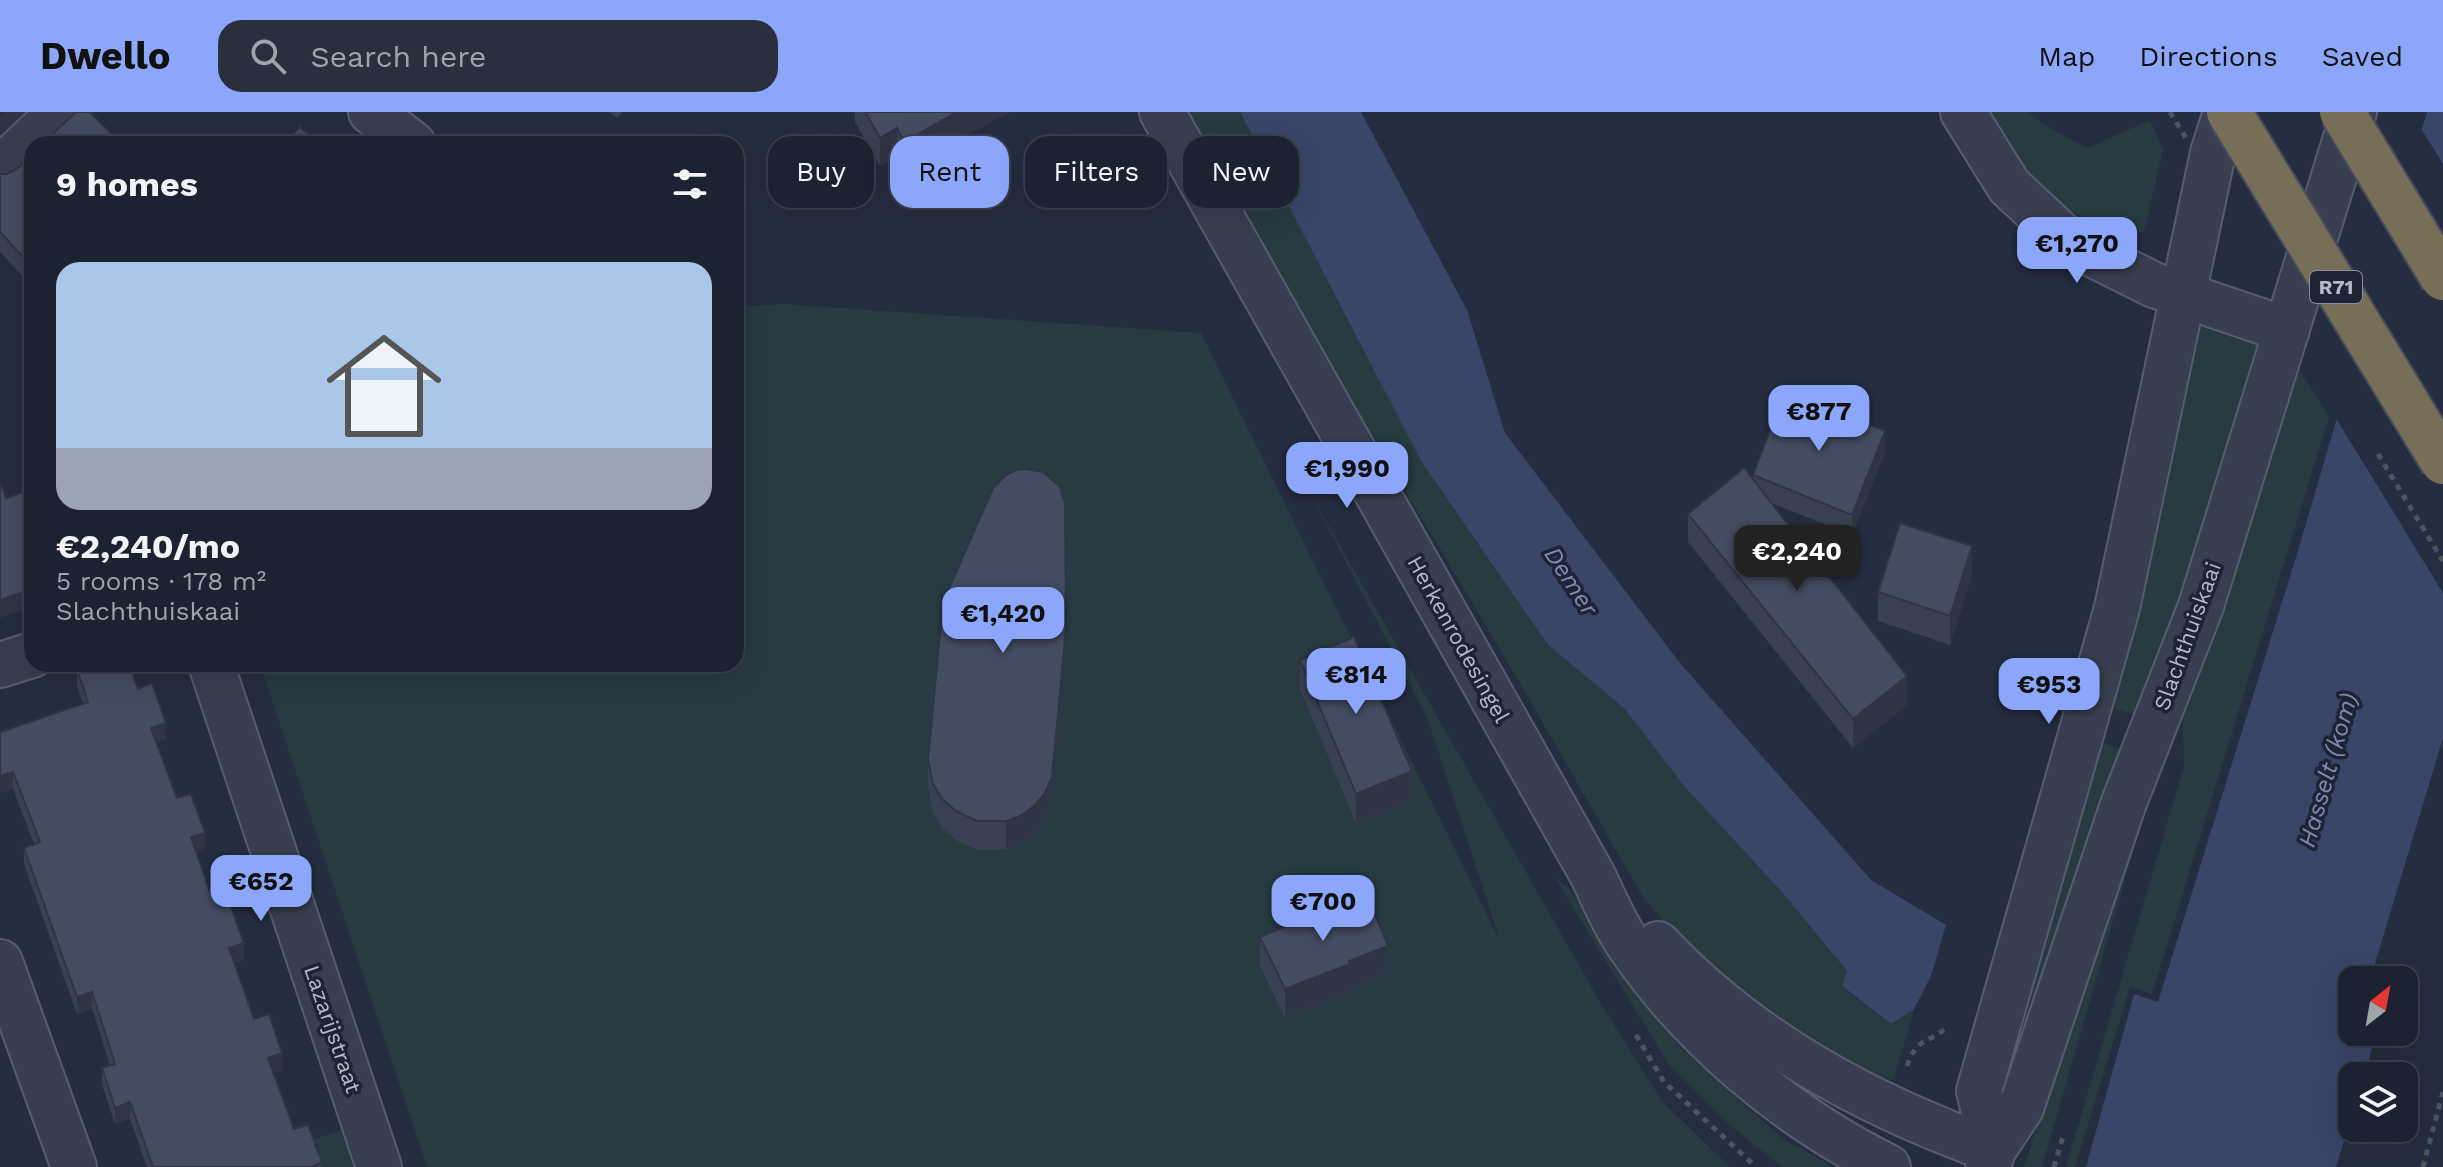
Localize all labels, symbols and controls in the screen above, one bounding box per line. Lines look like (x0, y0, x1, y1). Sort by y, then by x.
search box (218, 20, 778, 92)
text: Dwello (40, 34, 170, 78)
icon: search (246, 34, 290, 78)
text: Search here (310, 39, 486, 74)
text: Map (2038, 40, 2095, 73)
text: Directions (2139, 40, 2278, 73)
text: Saved (2322, 40, 2403, 73)
chip: Buy (768, 136, 874, 208)
chip: Rent (890, 136, 1009, 208)
chip: Filters (1025, 136, 1167, 208)
chip: New (1183, 136, 1299, 208)
icon: filters (668, 162, 712, 206)
text: 9 homes (56, 164, 198, 204)
pin: €1,270 (2012, 217, 2142, 285)
text: €1,270 (2035, 228, 2119, 258)
road number: R71 (2310, 271, 2362, 303)
icon: home (312, 314, 456, 458)
pin: €877 (1772, 385, 1866, 453)
text: €877 (1786, 396, 1852, 426)
pin: €1,990 (1282, 442, 1412, 510)
text: €1,990 (1304, 453, 1390, 483)
pin: €2,240 (1732, 525, 1862, 593)
text: €2,240/mo (56, 526, 240, 566)
text: €2,240 (1752, 536, 1842, 566)
water label: Demer (1539, 541, 1604, 622)
street label: Herkenrodesingel (1402, 552, 1515, 727)
street label: Slachthuiskaai (2149, 559, 2226, 714)
text: 5 rooms · 178 m² (56, 566, 266, 596)
pin: €1,420 (938, 587, 1068, 655)
text: Slachthuiskaai (56, 596, 240, 626)
text: €1,420 (960, 598, 1046, 628)
pin: €814 (1309, 648, 1403, 716)
pin: €953 (2002, 658, 2096, 726)
text: €814 (1325, 659, 1387, 689)
text: €953 (2017, 669, 2081, 699)
water label: Hasselt (kom) (2293, 690, 2363, 850)
pin: €652 (214, 855, 308, 923)
text: €652 (229, 866, 293, 896)
pin: €700 (1276, 875, 1370, 943)
text: €700 (1290, 886, 1356, 916)
street label: Lazarijstraat (299, 962, 366, 1096)
north arrow (2338, 966, 2418, 1046)
map controls (2338, 966, 2418, 1142)
button: layers (2338, 1062, 2418, 1142)

